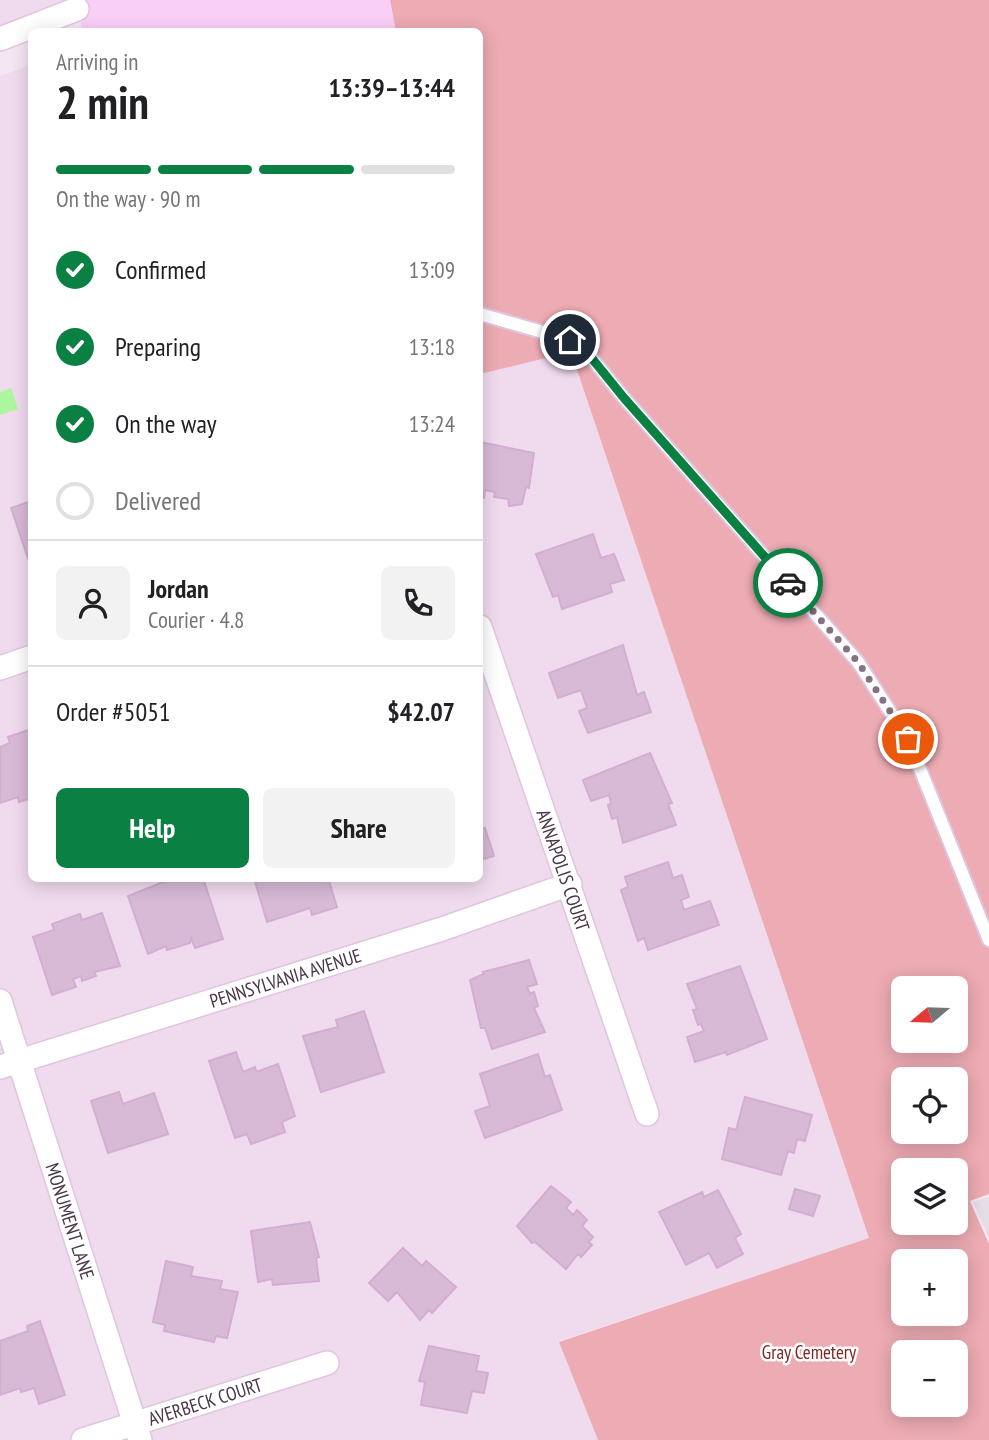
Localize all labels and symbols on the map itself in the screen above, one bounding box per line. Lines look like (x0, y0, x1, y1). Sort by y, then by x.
pin (540, 310, 600, 370)
courier (753, 548, 823, 618)
pin (878, 709, 938, 769)
street label: ANNAPOLIS COURT (531, 806, 595, 935)
street label: PENNSYLVANIA AVENUE (207, 943, 364, 1013)
north arrow (891, 976, 968, 1054)
street label: MONUMENT LANE (40, 1160, 100, 1282)
park label: Gray Cemetery (762, 1340, 857, 1364)
street label: AVERBECK COURT (145, 1372, 266, 1431)

